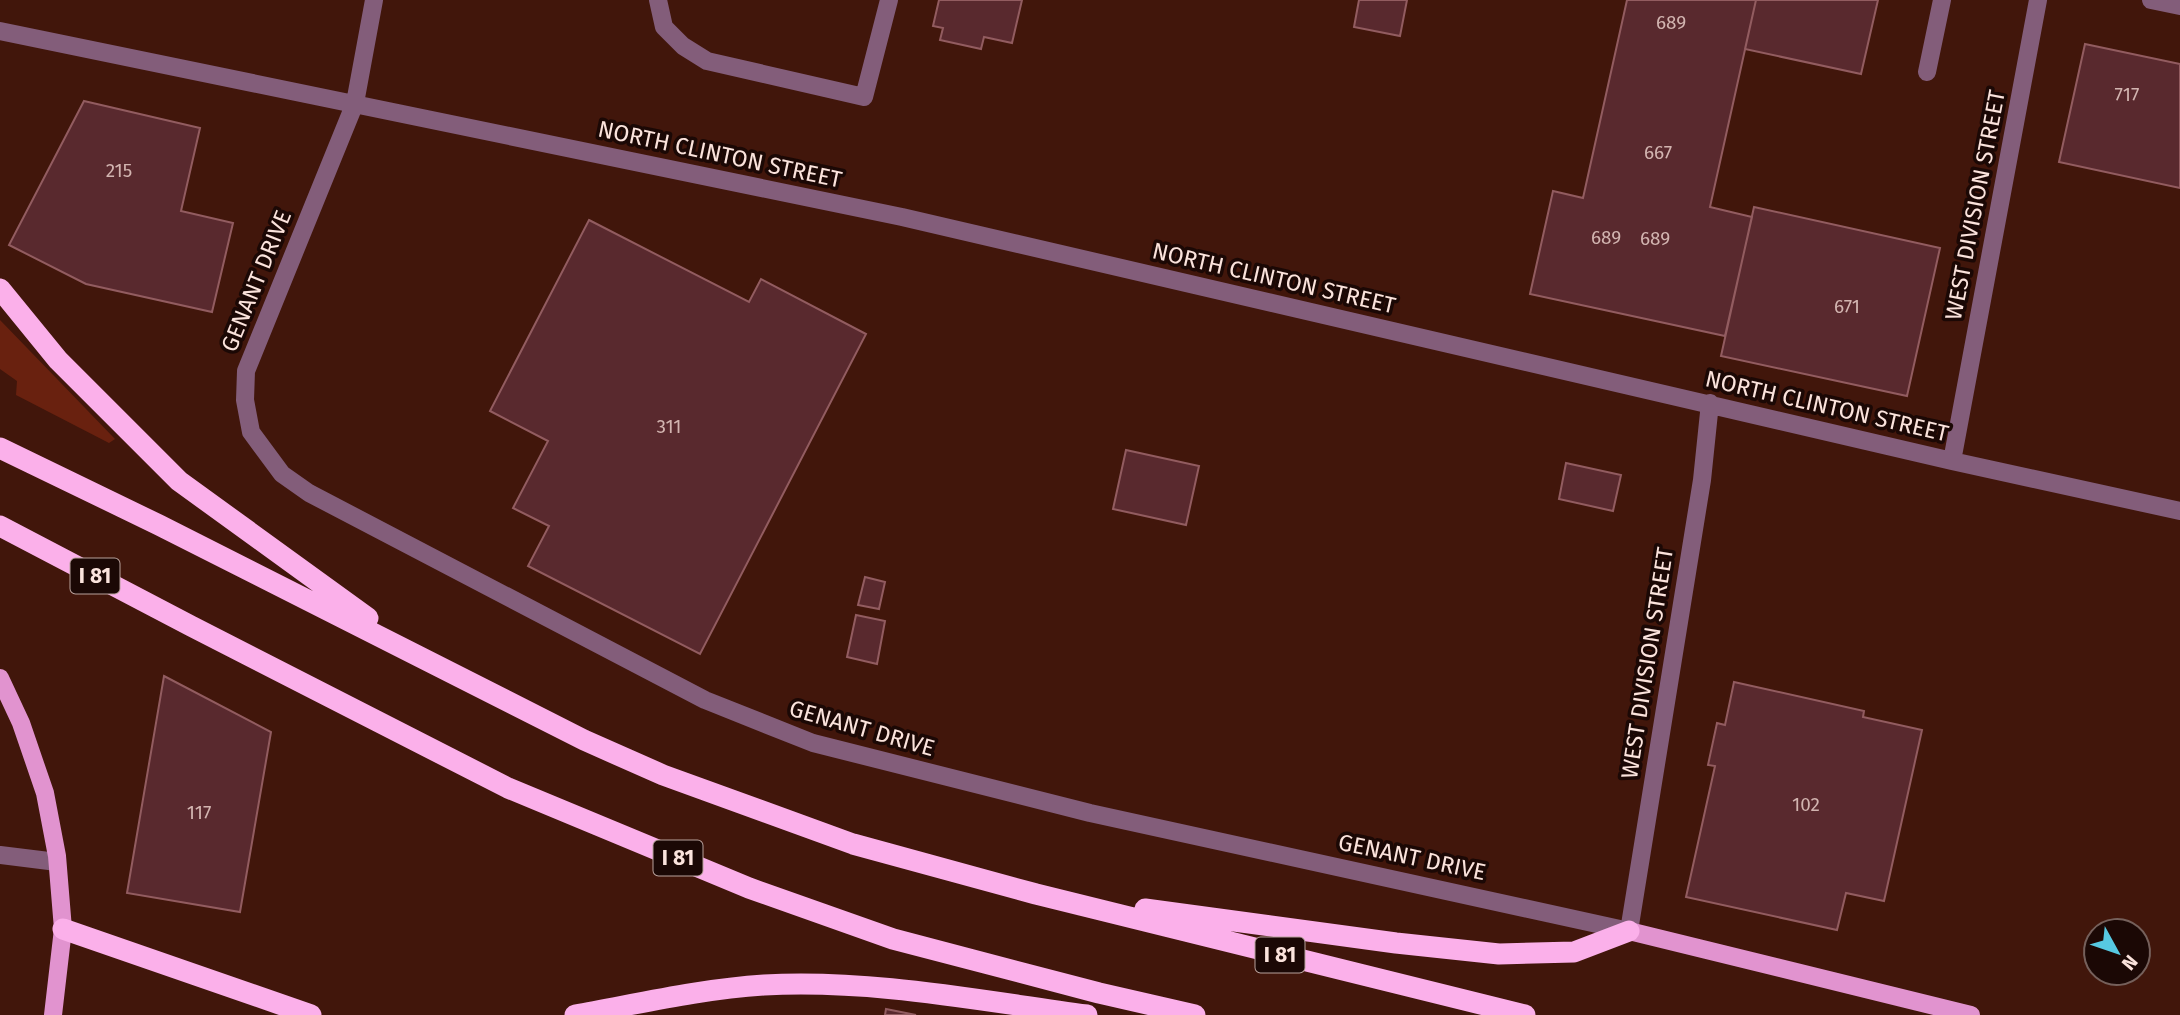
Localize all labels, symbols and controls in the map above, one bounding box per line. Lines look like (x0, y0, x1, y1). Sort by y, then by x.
house number: 689 (1656, 11, 1686, 34)
house number: 717 (2115, 83, 2139, 106)
street label: WEST DIVISION STREET (1939, 88, 2011, 322)
street label: NORTH CLINTON STREET (595, 114, 845, 194)
house number: 667 (1644, 141, 1672, 164)
house number: 215 (106, 159, 132, 182)
street label: GENANT DRIVE (215, 206, 297, 356)
house number: 689 (1591, 226, 1621, 249)
house number: 689 (1640, 227, 1670, 250)
street label: NORTH CLINTON STREET (1150, 236, 1398, 320)
house number: 671 (1834, 295, 1860, 318)
street label: NORTH CLINTON STREET (1703, 364, 1951, 448)
house number: 311 (656, 415, 682, 438)
street label: WEST DIVISION STREET (1615, 545, 1679, 781)
road number: I 81 (70, 558, 119, 594)
street label: GENANT DRIVE (786, 694, 938, 762)
house number: 102 (1792, 793, 1820, 816)
house number: 117 (187, 801, 211, 824)
street label: GENANT DRIVE (1336, 828, 1488, 886)
road number: I 81 (654, 840, 702, 876)
north arrow (2082, 917, 2152, 987)
road number: I 81 (1256, 937, 1304, 972)
text: N (2117, 950, 2143, 975)

